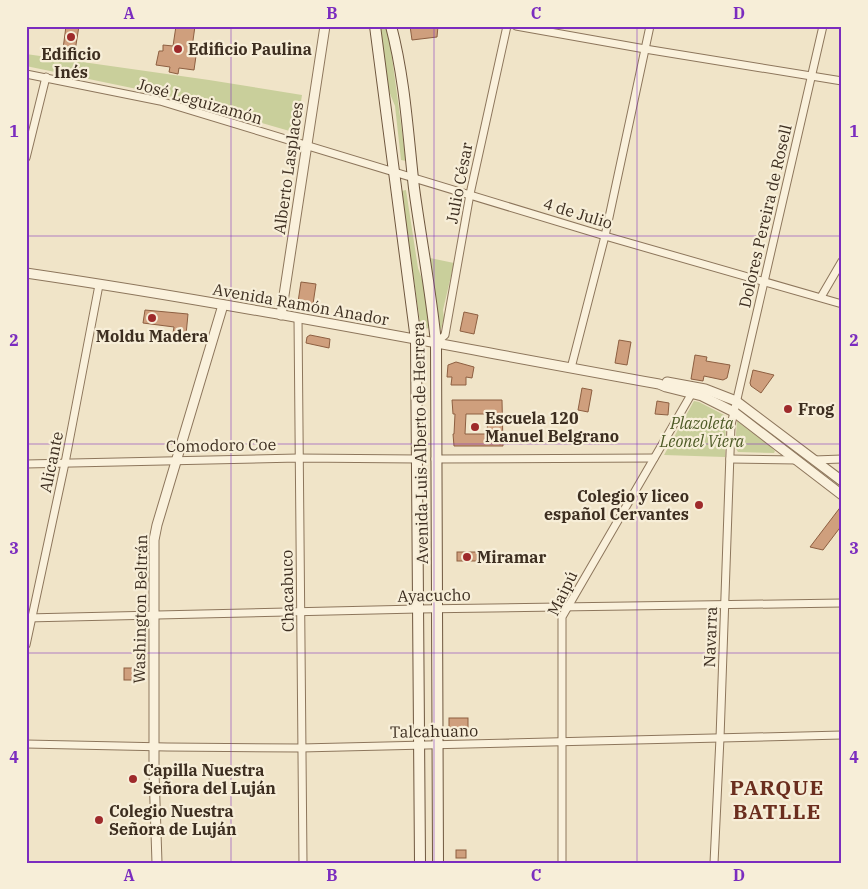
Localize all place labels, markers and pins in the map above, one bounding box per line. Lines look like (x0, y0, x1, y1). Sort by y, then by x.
marker: Edificio Inés (65, 31, 77, 43)
place label: Edificio Paulina (188, 39, 312, 59)
marker: Edificio Paulina (172, 43, 184, 55)
place label: Edificio Inés (41, 44, 101, 82)
marker: Moldu Madera (146, 312, 158, 324)
place label: Moldu Madera (96, 326, 208, 346)
place label: Frog (798, 399, 835, 419)
marker: Frog (782, 403, 794, 415)
place label: Escuela 120 Manuel Belgrano (485, 408, 619, 446)
marker: Escuela 120 Manuel Belgrano (469, 421, 481, 433)
place label: Colegio y liceo español Cervantes (544, 486, 689, 524)
marker: Colegio y liceo español Cervantes (693, 499, 705, 511)
place label: Miramar (477, 547, 546, 567)
marker: Miramar (461, 551, 473, 563)
place label: Capilla Nuestra Señora del Luján (143, 760, 276, 798)
marker: Capilla Nuestra Señora del Luján (127, 773, 139, 785)
place label: Colegio Nuestra Señora de Luján (109, 801, 237, 839)
marker: Colegio Nuestra Señora de Luján (93, 814, 105, 826)

